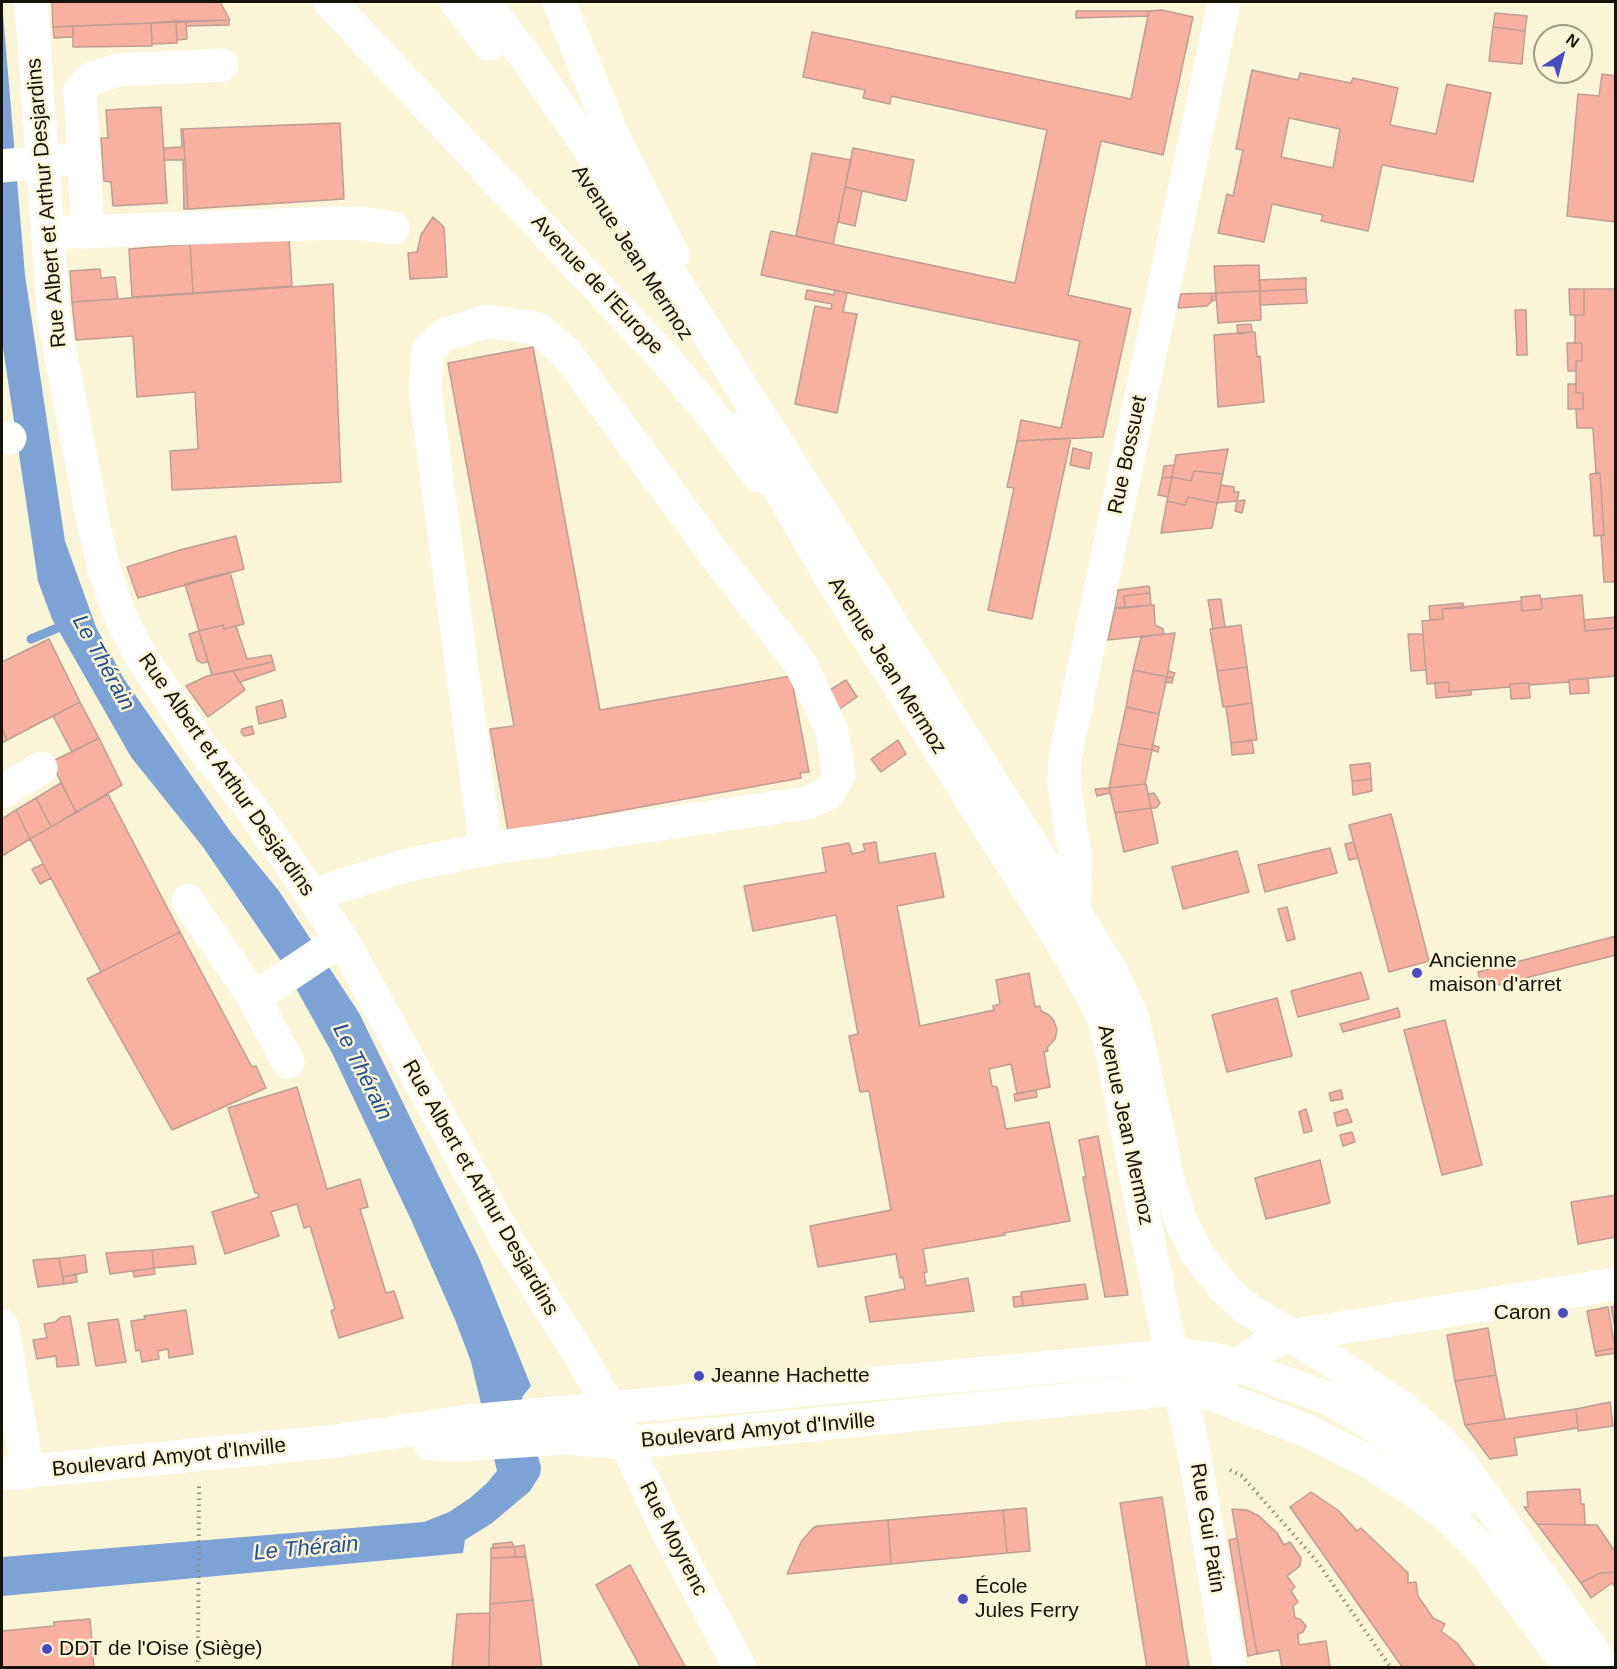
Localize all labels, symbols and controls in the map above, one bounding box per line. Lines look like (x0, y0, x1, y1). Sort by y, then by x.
north arrow (1533, 24, 1593, 84)
text: N (1563, 30, 1582, 51)
street label: Rue Albert et Arthur Desjardins (22, 57, 72, 349)
street label: Avenue Jean Mermoz (566, 161, 698, 345)
street label: Avenue de l'Europe (526, 210, 668, 360)
street label: Rue Bossuet (1103, 394, 1153, 516)
street label: Avenue Jean Mermoz (822, 573, 952, 759)
water label: Le Thérain (66, 611, 140, 715)
street label: Rue Albert et Arthur Desjardins (132, 649, 320, 901)
place label: Ancienne maison d'arret (1429, 948, 1561, 998)
marker: Ancienne maison d'arret (1410, 966, 1424, 980)
water label: Le Thérain (326, 1019, 398, 1125)
street label: Avenue Jean Mermoz (1091, 1023, 1159, 1227)
street label: Rue Albert et Arthur Desjardins (396, 1056, 564, 1320)
place label: Caron (1494, 1300, 1551, 1326)
marker: Caron (1556, 1306, 1570, 1320)
place label: Jeanne Hachette (711, 1363, 870, 1389)
marker: Jeanne Hachette (692, 1369, 706, 1383)
street label: Boulevard Amyot d'Inville (640, 1408, 876, 1454)
street label: Boulevard Amyot d'Inville (51, 1433, 287, 1483)
street label: Rue Gui Patin (1184, 1461, 1230, 1595)
street label: Rue Moyrenc (633, 1478, 713, 1600)
water label: Le Thérain (252, 1531, 360, 1567)
place label: École Jules Ferry (975, 1574, 1079, 1624)
marker: École Jules Ferry (956, 1592, 970, 1606)
place label: DDT de l'Oise (Siège) (59, 1636, 263, 1662)
marker: DDT de l'Oise (Siège) (40, 1642, 54, 1656)

